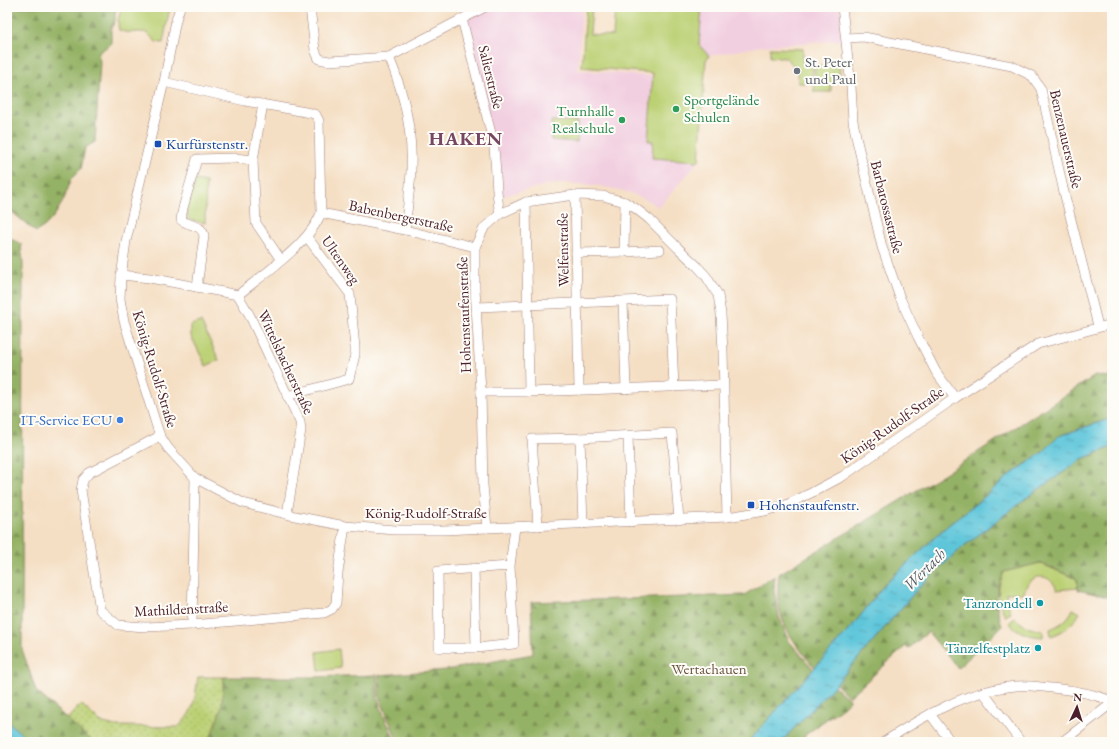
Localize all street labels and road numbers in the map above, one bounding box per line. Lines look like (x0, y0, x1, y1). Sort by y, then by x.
street label: Salierstraße (474, 43, 509, 111)
street label: Benzenauerstraße (1046, 88, 1087, 190)
street label: Barbarossastraße (867, 158, 908, 256)
street label: Babenbergerstraße (347, 195, 455, 236)
street label: Welfenstraße (552, 213, 573, 287)
street label: Ultenweg (318, 232, 365, 288)
street label: Hohenstaufenstraße (452, 256, 475, 374)
street label: Wittelsbacherstraße (254, 307, 319, 417)
street label: König-Rudolf-Straße (129, 308, 182, 430)
street label: König-Rudolf-Straße (836, 382, 947, 467)
street label: König-Rudolf-Straße (365, 503, 487, 522)
street label: Mathildenstraße (133, 597, 229, 620)

